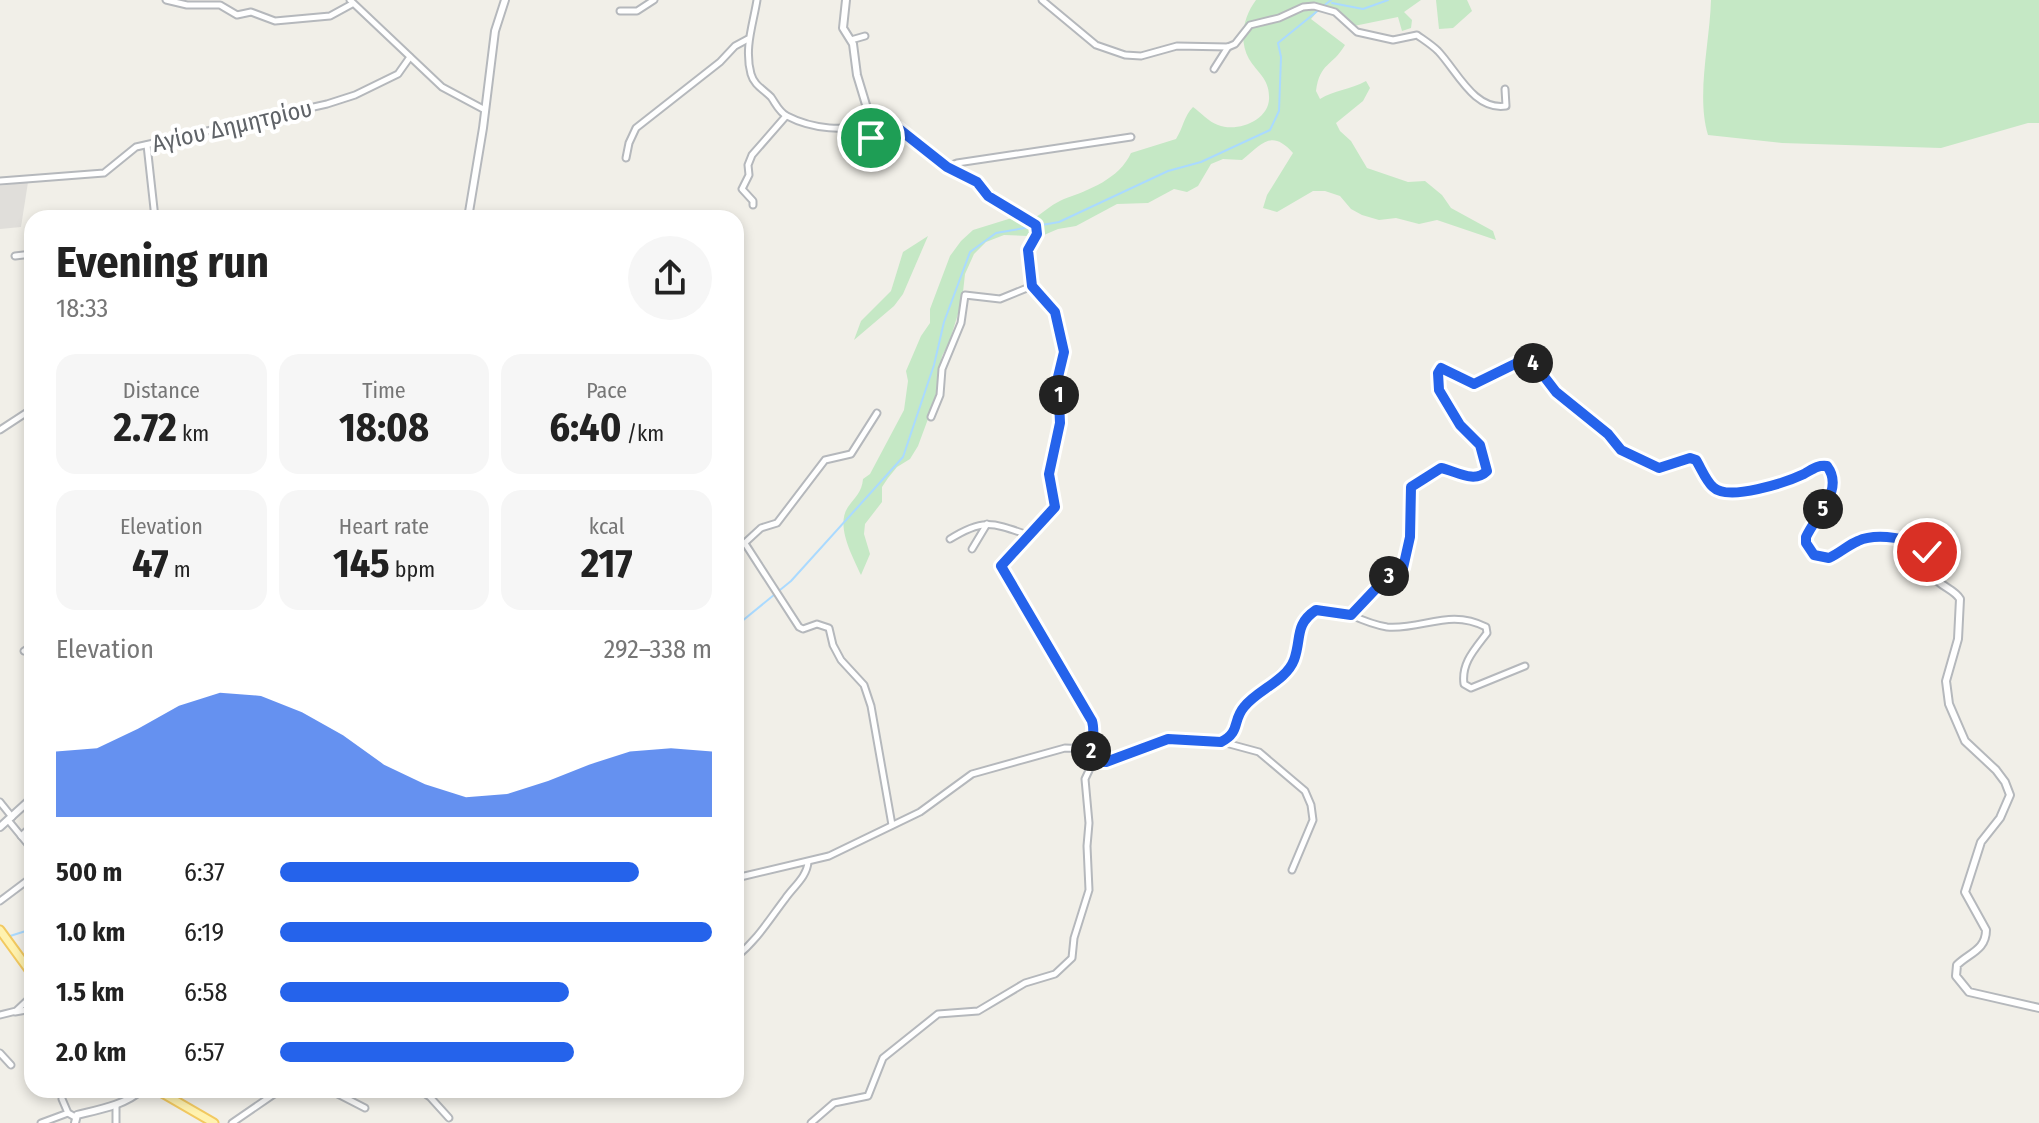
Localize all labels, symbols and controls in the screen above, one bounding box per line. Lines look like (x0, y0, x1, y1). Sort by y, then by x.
street label: Αγίου Δημητρίου (149, 94, 315, 158)
pin (837, 104, 905, 172)
icon: arrive (849, 116, 893, 160)
text: Evening run (56, 236, 269, 289)
button: share (628, 236, 712, 320)
text: 18:33 (56, 293, 108, 324)
pin: 4 (1513, 343, 1553, 383)
text: 4 (1527, 349, 1539, 376)
pin: 1 (1039, 375, 1079, 415)
text: Distance (123, 377, 200, 404)
text: Time (362, 377, 406, 404)
text: Pace (586, 377, 627, 404)
text: 1 (1054, 381, 1064, 408)
text: 2.72 (114, 404, 177, 452)
text: 18:08 (339, 404, 429, 452)
text: 6:40 (549, 404, 621, 452)
text: km (177, 420, 209, 447)
text: /km (621, 420, 664, 447)
pin: 5 (1803, 489, 1843, 529)
text: 5 (1818, 495, 1828, 522)
text: Elevation (120, 513, 203, 540)
text: Heart rate (339, 513, 429, 540)
text: kcal (589, 513, 624, 540)
pin (1893, 518, 1961, 586)
icon: check (1905, 530, 1949, 574)
text: 47 (132, 540, 169, 588)
text: 145 (333, 540, 390, 588)
text: 217 (581, 540, 633, 588)
text: m (169, 556, 191, 583)
text: bpm (390, 556, 435, 583)
pin: 3 (1369, 556, 1409, 596)
text: 3 (1384, 562, 1394, 589)
text: Elevation (56, 634, 154, 665)
text: 292–338 m (604, 634, 712, 665)
pin: 2 (1071, 731, 1111, 771)
text: 2 (1086, 737, 1096, 764)
text: 500 m (56, 857, 122, 888)
text: 6:37 (184, 857, 225, 888)
text: 1.0 km (56, 917, 125, 948)
text: 6:19 (184, 917, 224, 948)
text: 1.5 km (56, 977, 124, 1008)
text: 6:58 (184, 977, 227, 1008)
text: 2.0 km (56, 1037, 126, 1068)
text: 6:57 (184, 1037, 224, 1068)

